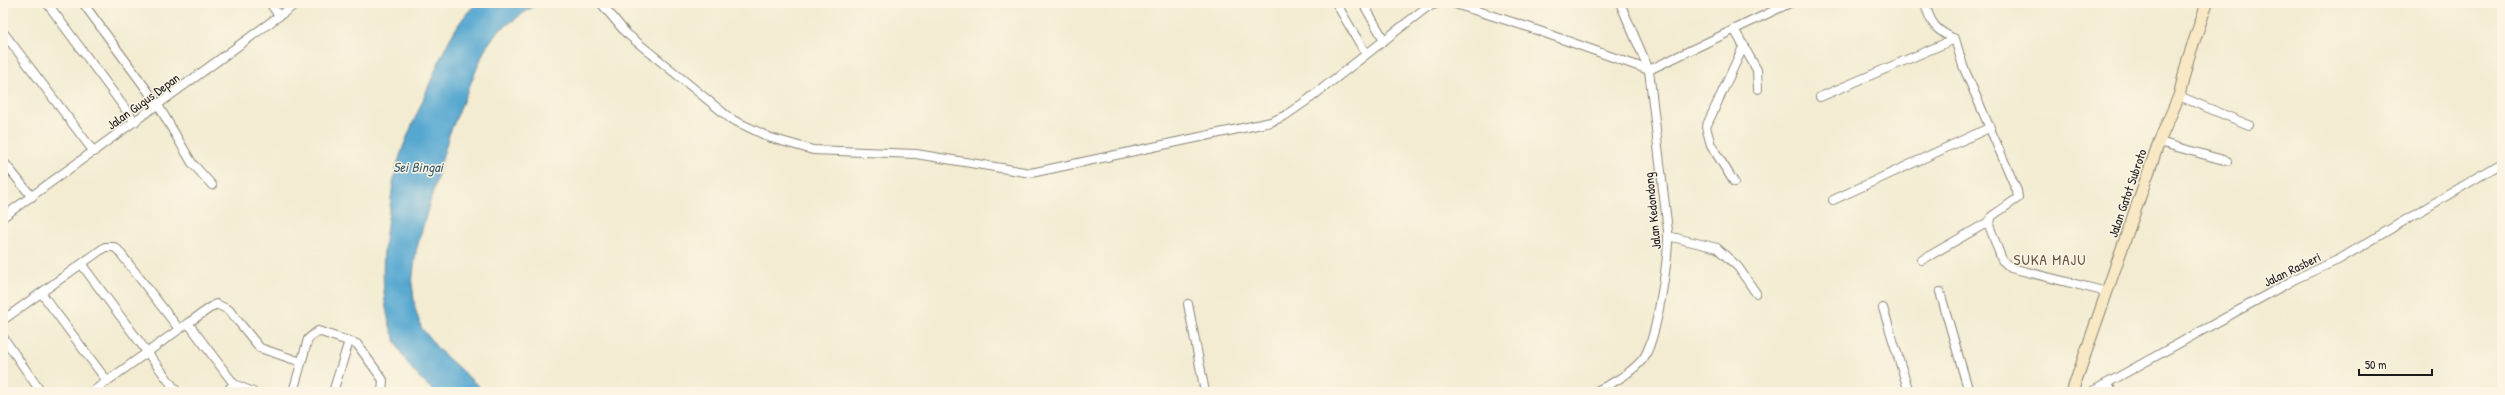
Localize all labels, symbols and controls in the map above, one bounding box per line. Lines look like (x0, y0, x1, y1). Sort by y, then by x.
street label: Jalan Gugus Depan (103, 68, 183, 133)
street label: Jalan Gatot Subroto (2103, 146, 2151, 240)
water label: Sei Bingai (393, 157, 445, 177)
street label: Jalan Kedondong (1639, 171, 1665, 250)
street label: Jalan Rasberi (2260, 247, 2324, 291)
district label: SUKA MAJU (2014, 249, 2086, 270)
scale bar (2359, 351, 2432, 377)
text: 50 m (2365, 356, 2386, 373)

